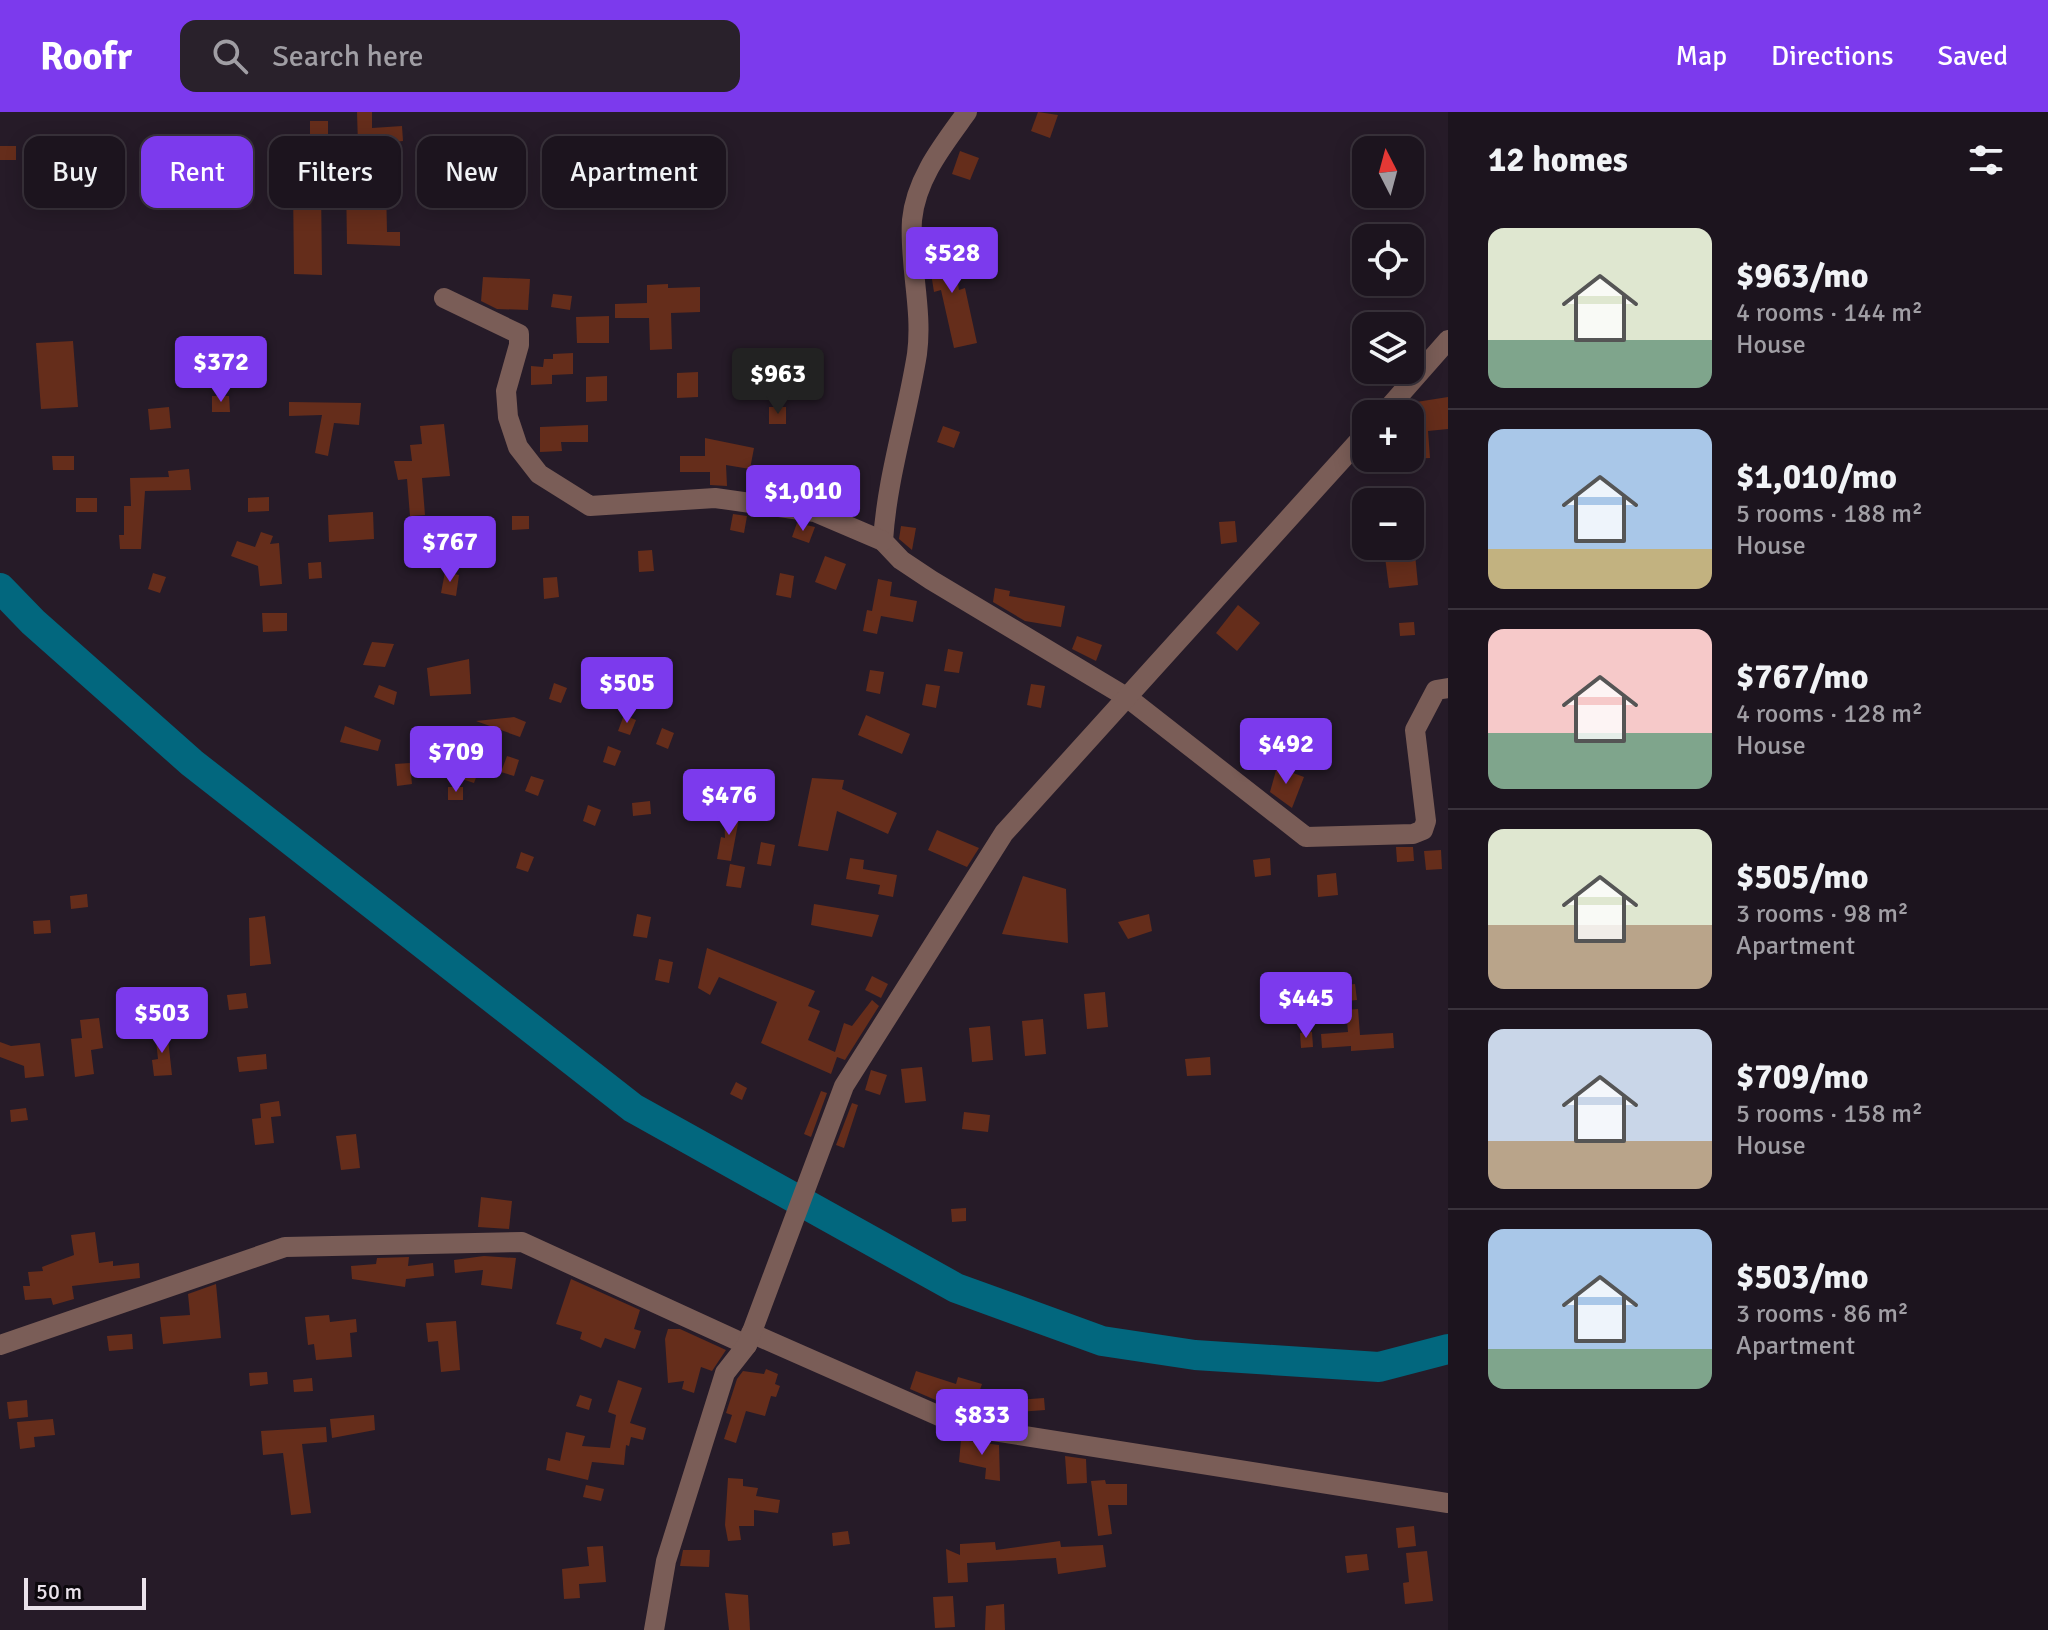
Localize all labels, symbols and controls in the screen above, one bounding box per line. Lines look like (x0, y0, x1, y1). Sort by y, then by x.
search box (180, 20, 740, 92)
text: Roofr (40, 33, 132, 80)
icon: search (208, 34, 252, 78)
text: Search here (272, 38, 423, 75)
text: Map (1675, 39, 1727, 73)
text: Directions (1771, 39, 1893, 73)
text: Saved (1937, 39, 2008, 73)
chip: Buy (24, 136, 125, 208)
chip: Rent (141, 136, 253, 208)
chip: Filters (269, 136, 401, 208)
chip: New (417, 136, 526, 208)
chip: Apartment (542, 136, 726, 208)
north arrow (1352, 136, 1424, 208)
map controls (1352, 136, 1424, 560)
icon: filters (1964, 138, 2008, 182)
text: 12 homes (1488, 139, 1628, 181)
button: locate (1352, 224, 1424, 296)
pin: $528 (905, 227, 999, 295)
text: $528 (924, 237, 980, 269)
text: $963/mo (1736, 255, 1869, 297)
icon: home (1552, 260, 1648, 356)
text: 4 rooms · 144 m² (1736, 297, 1923, 329)
button: layers (1352, 312, 1424, 384)
text: House (1736, 329, 1806, 361)
pin: $372 (174, 336, 268, 404)
text: $372 (193, 346, 249, 378)
pin: $963 (731, 348, 825, 416)
text: $963 (750, 358, 806, 390)
button: + (1352, 400, 1424, 472)
text: $1,010/mo (1736, 456, 1897, 498)
icon: home (1552, 461, 1648, 557)
pin: $1,010 (738, 465, 868, 533)
text: $1,010 (764, 475, 842, 507)
button: − (1352, 488, 1424, 560)
text: 5 rooms · 188 m² (1736, 498, 1923, 530)
pin: $767 (403, 516, 497, 584)
text: $767 (422, 526, 478, 558)
text: House (1736, 530, 1806, 562)
text: $767/mo (1736, 656, 1869, 698)
pin: $505 (580, 657, 674, 725)
icon: home (1552, 661, 1648, 757)
text: $505 (599, 667, 655, 699)
text: 4 rooms · 128 m² (1736, 698, 1923, 730)
pin: $492 (1239, 718, 1333, 786)
pin: $709 (409, 726, 503, 794)
text: $492 (1258, 728, 1314, 760)
text: House (1736, 730, 1806, 762)
text: $709 (428, 736, 484, 768)
pin: $476 (682, 769, 776, 837)
text: $476 (701, 779, 757, 811)
text: $505/mo (1736, 856, 1869, 898)
icon: home (1552, 861, 1648, 957)
text: 3 rooms · 98 m² (1736, 898, 1909, 930)
text: Apartment (1736, 930, 1855, 962)
pin: $445 (1259, 972, 1353, 1040)
text: $445 (1278, 982, 1334, 1014)
pin: $503 (115, 987, 209, 1055)
text: $503 (134, 997, 190, 1029)
text: $709/mo (1736, 1056, 1869, 1098)
icon: home (1552, 1061, 1648, 1157)
text: 5 rooms · 158 m² (1736, 1098, 1923, 1130)
text: House (1736, 1130, 1806, 1162)
text: $503/mo (1736, 1256, 1869, 1298)
icon: home (1552, 1261, 1648, 1357)
text: 3 rooms · 86 m² (1736, 1298, 1909, 1330)
text: Apartment (1736, 1330, 1855, 1362)
pin: $833 (935, 1389, 1029, 1457)
text: $833 (954, 1399, 1010, 1431)
scale bar (24, 1574, 146, 1610)
text: 50 m (36, 1578, 82, 1605)

